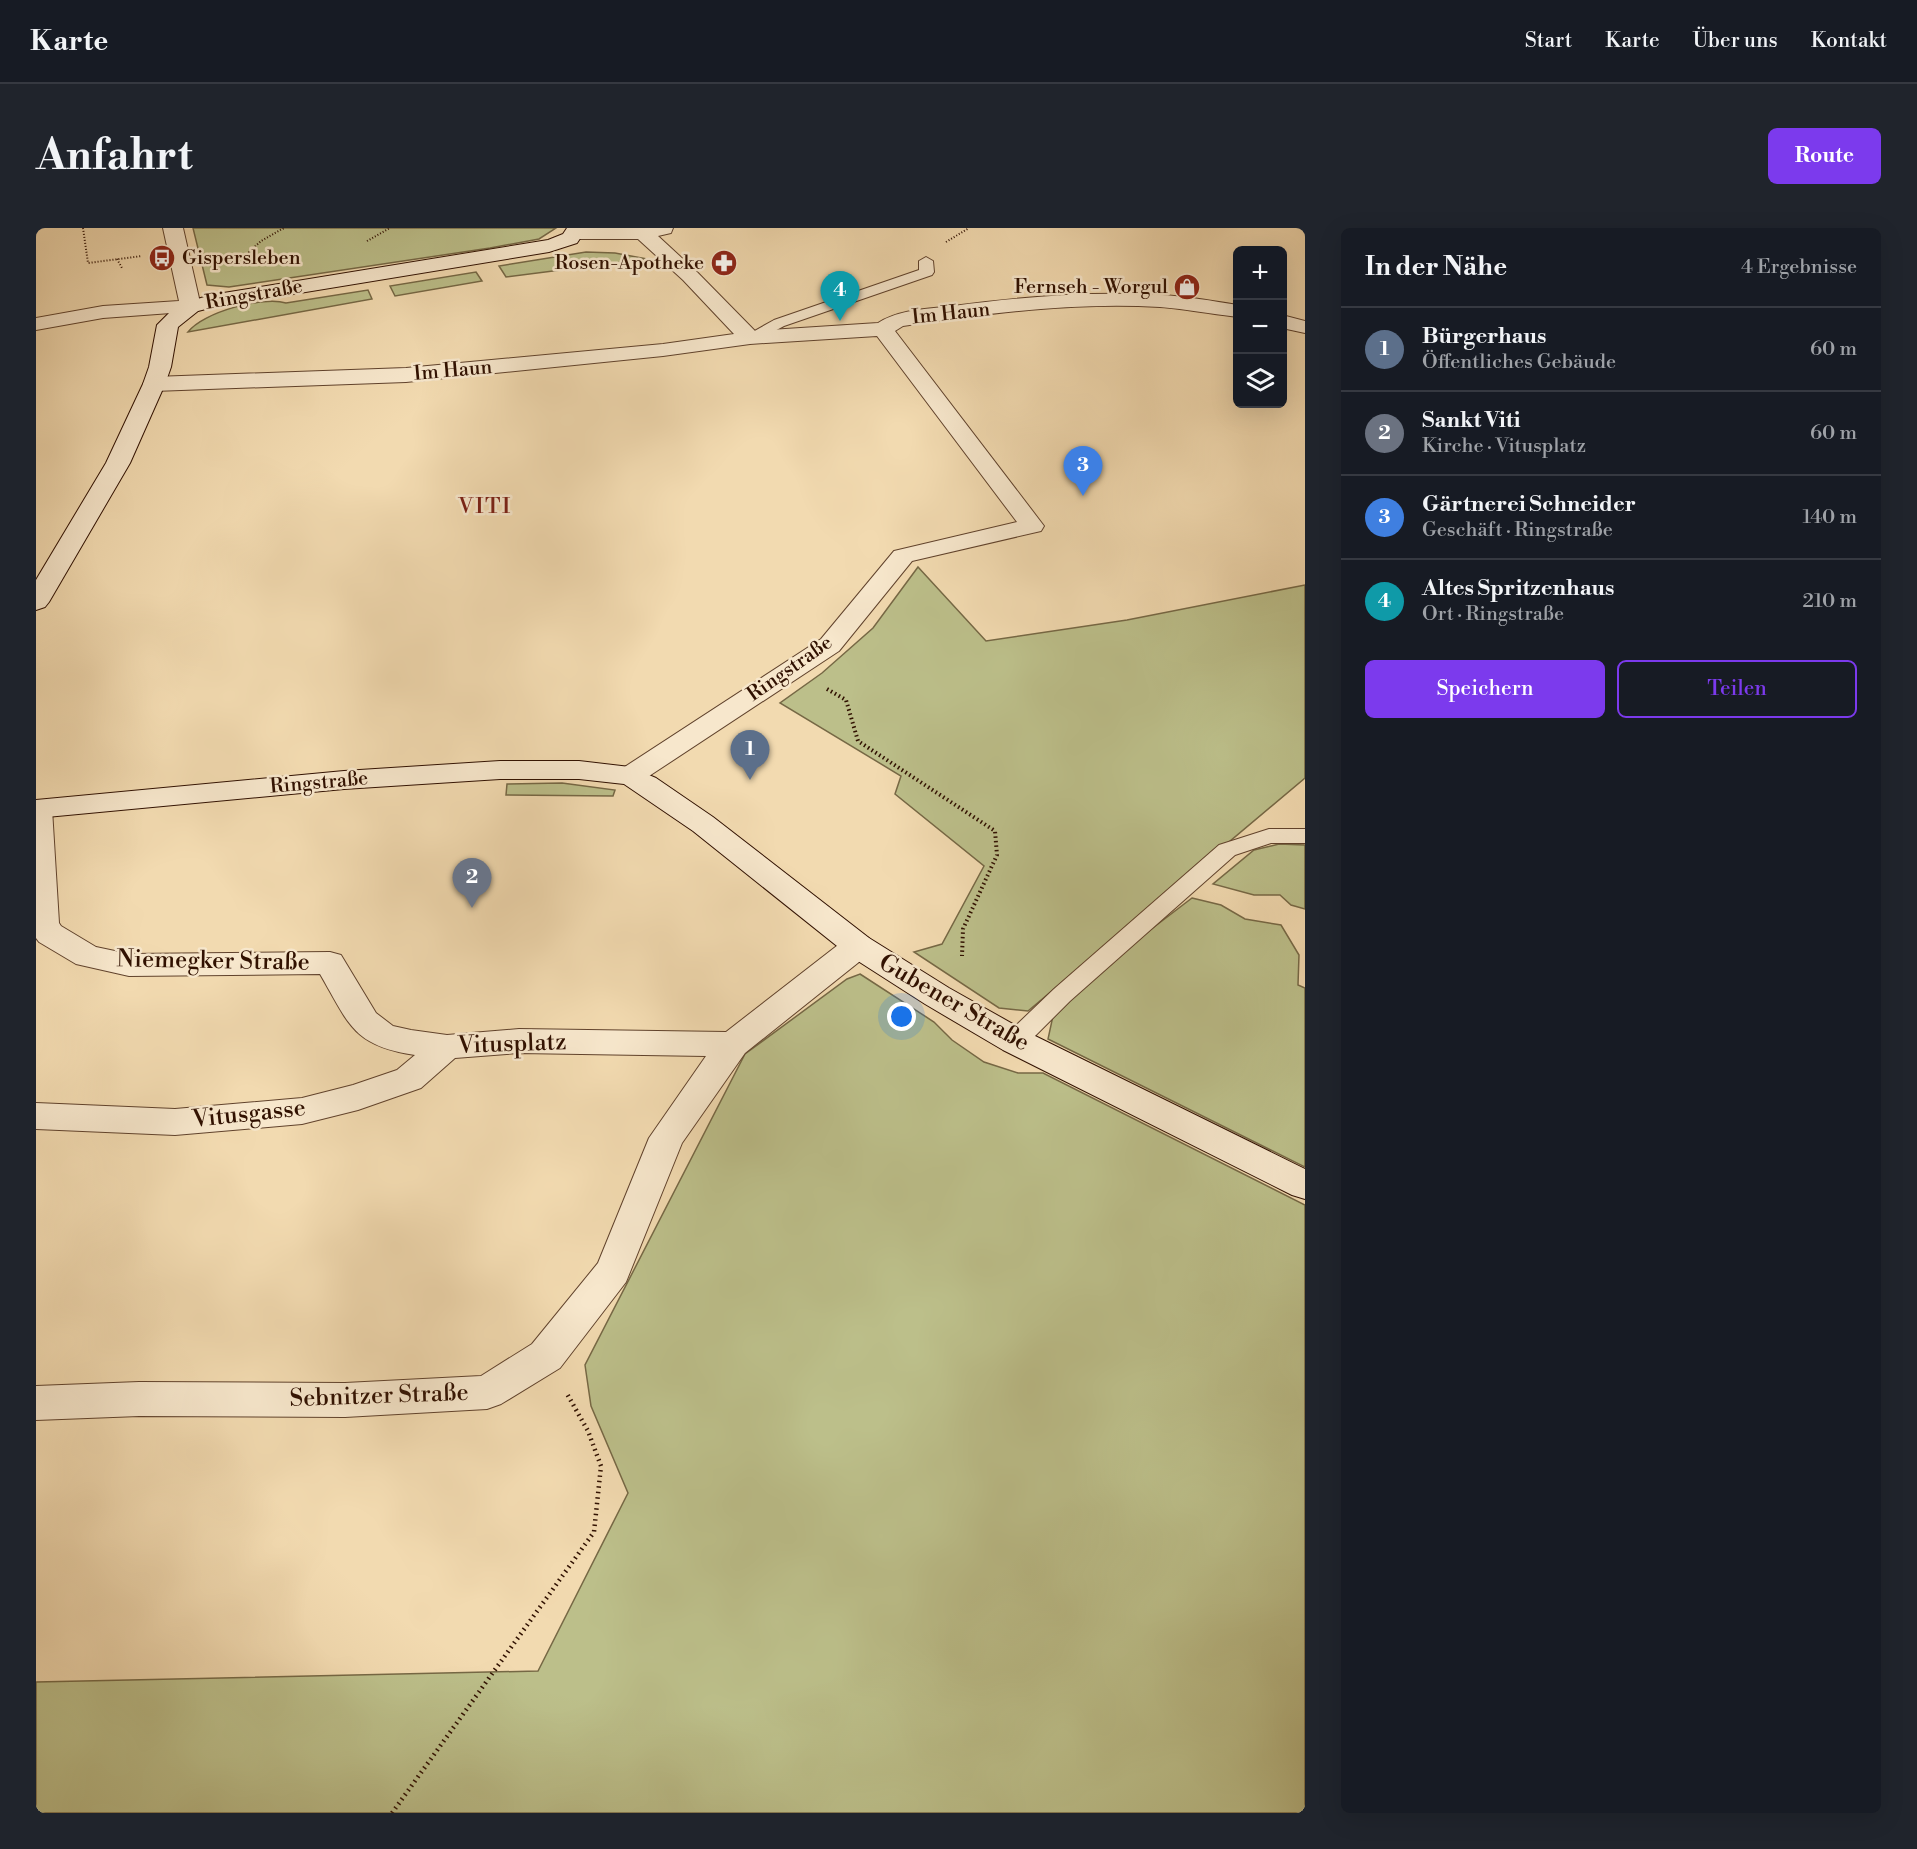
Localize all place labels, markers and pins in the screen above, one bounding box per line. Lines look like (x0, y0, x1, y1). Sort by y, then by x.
bus stop icon: Gispersleben (147, 243, 177, 273)
place label: Gispersleben (182, 246, 301, 271)
pharmacy icon: Rosen-Apotheke (709, 248, 739, 278)
place label: Rosen-Apotheke (555, 251, 704, 276)
pin: 4 (820, 272, 860, 321)
shop icon: Fernseh - Worgul (1172, 272, 1202, 302)
place label: Fernseh - Worgul (1014, 275, 1168, 300)
pin: 3 (1064, 446, 1102, 496)
pin: 1 (730, 730, 770, 780)
pin: 2 (452, 858, 492, 908)

